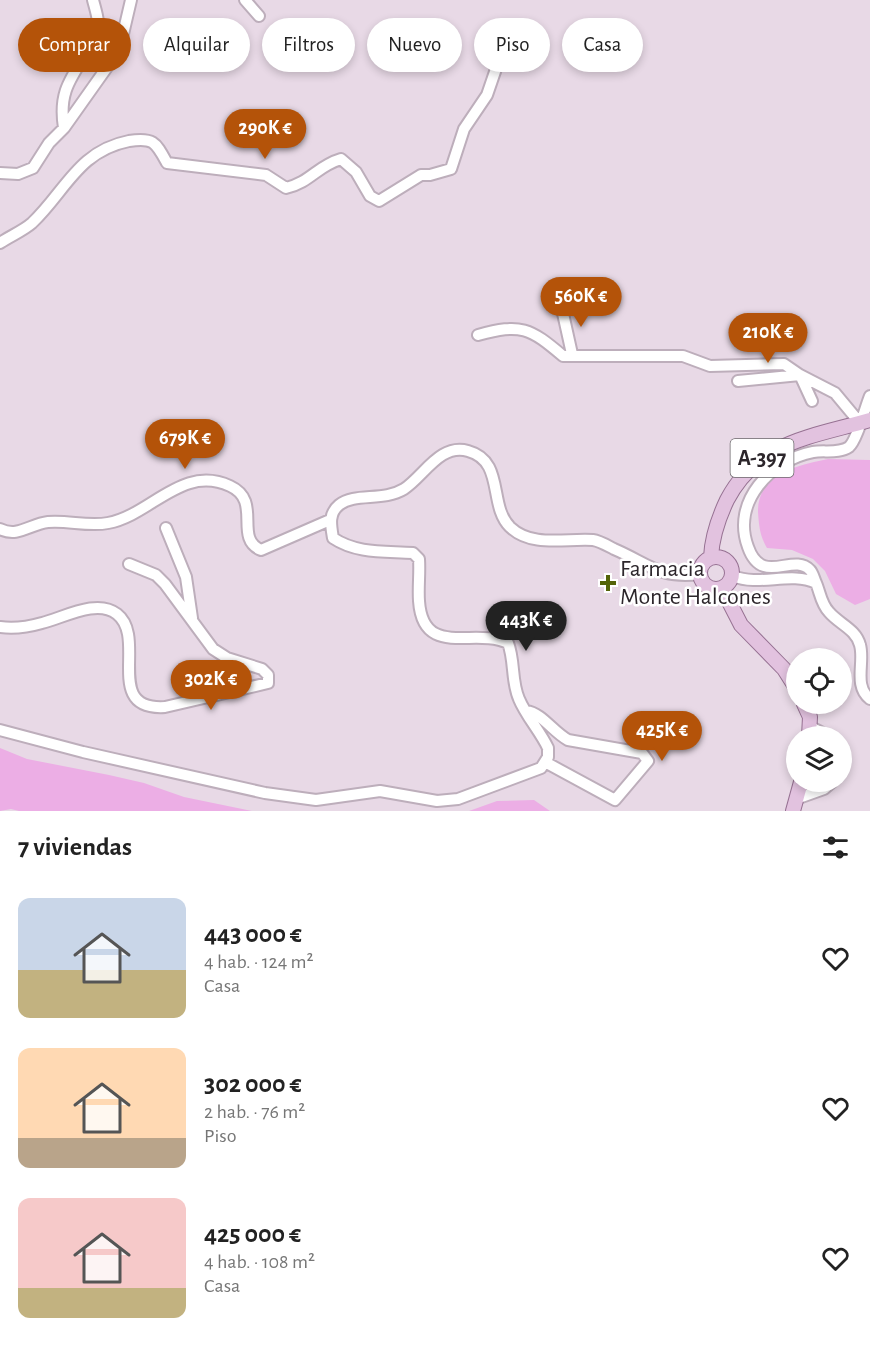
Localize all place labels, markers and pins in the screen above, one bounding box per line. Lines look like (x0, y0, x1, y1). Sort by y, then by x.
pin: 290K € (216, 109, 314, 160)
pin: 560K € (532, 277, 630, 328)
pin: 210K € (719, 313, 817, 364)
pin: 679K € (136, 419, 234, 470)
place label: Farmacia Monte Halcones (620, 557, 771, 609)
marker: Farmacia Monte Halcones (601, 576, 615, 590)
pin: 443K € (477, 601, 575, 652)
pin: 302K € (162, 660, 260, 711)
pin: 425K € (613, 711, 711, 762)

